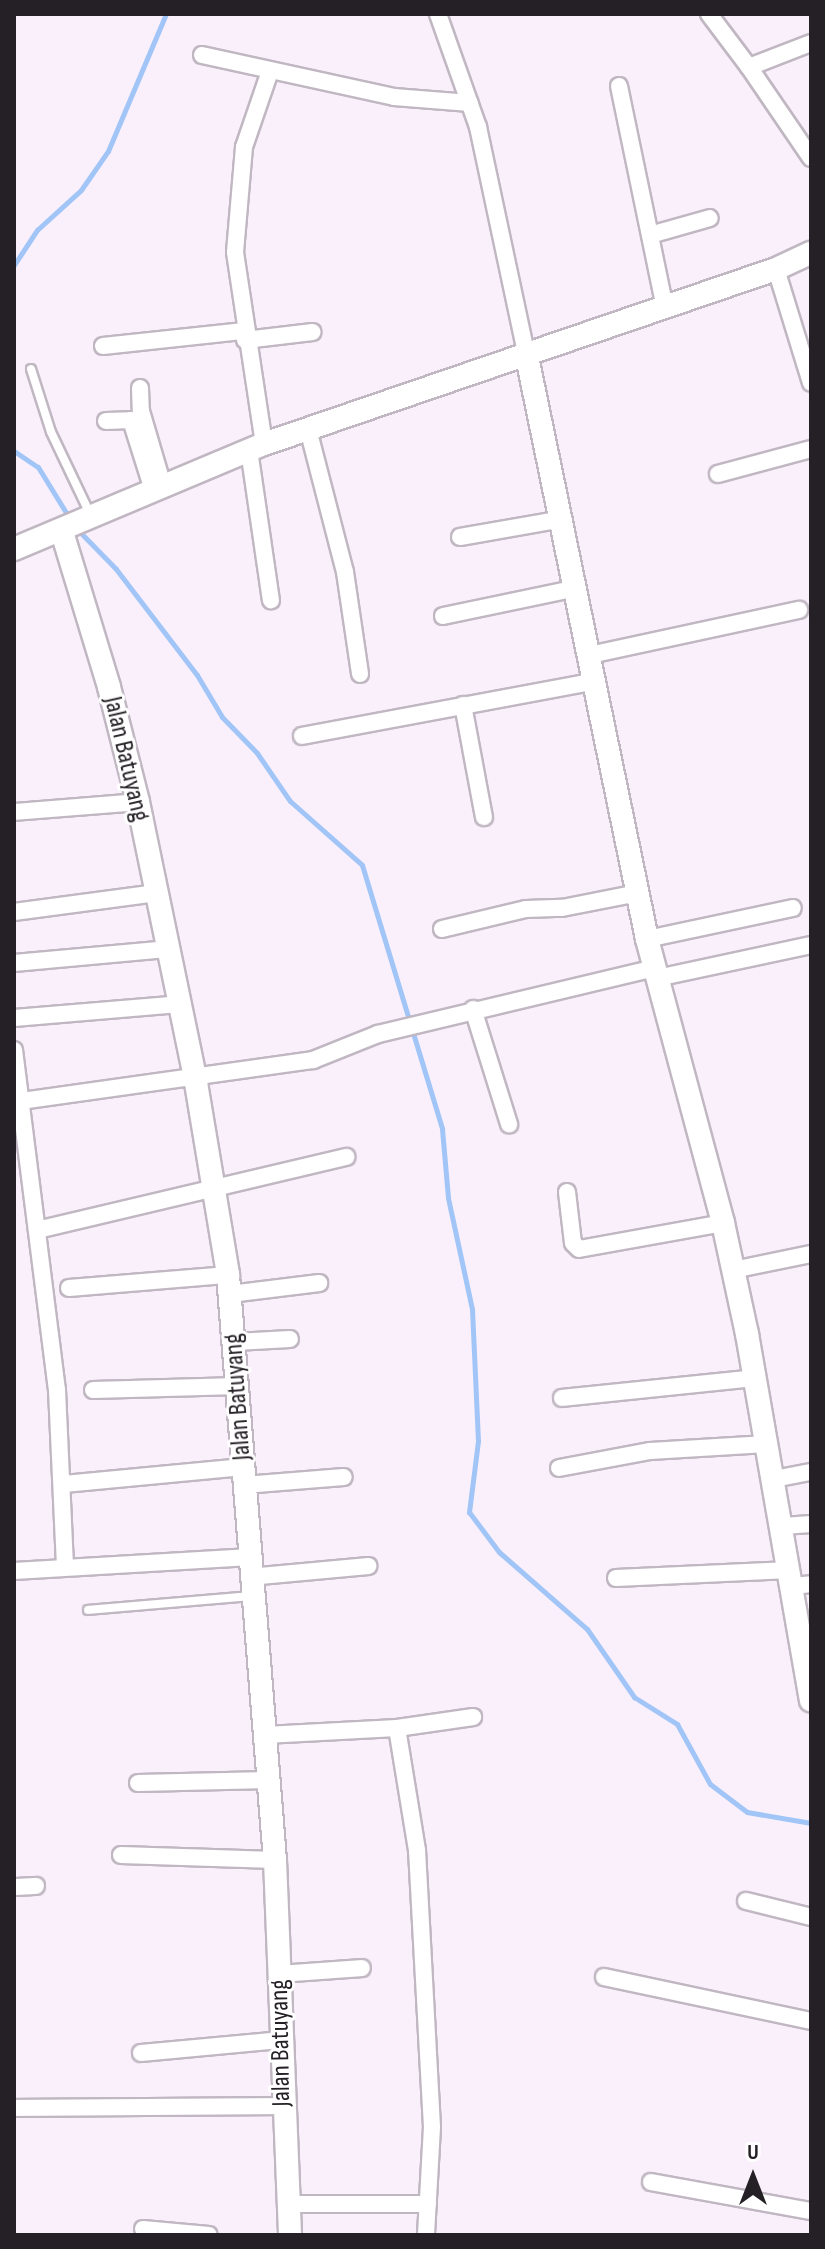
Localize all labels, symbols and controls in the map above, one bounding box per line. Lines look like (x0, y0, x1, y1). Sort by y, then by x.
street label: Jalan Batuyang (97, 694, 155, 824)
street label: Jalan Batuyang (218, 1333, 258, 1461)
street label: Jalan Batuyang (264, 1979, 298, 2107)
north arrow (713, 2137, 793, 2217)
text: U (747, 2139, 759, 2166)

